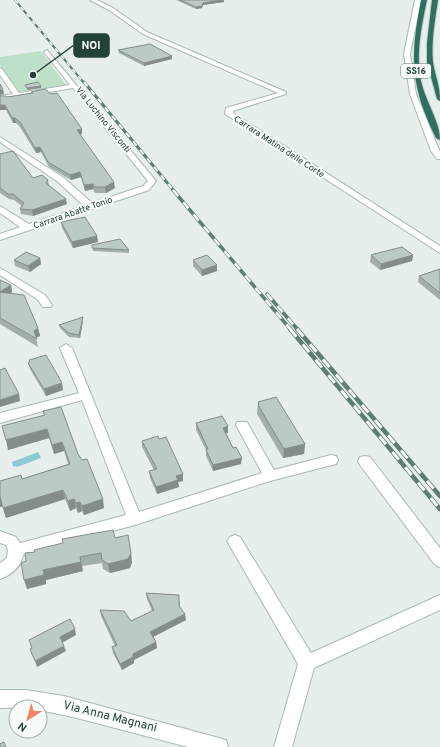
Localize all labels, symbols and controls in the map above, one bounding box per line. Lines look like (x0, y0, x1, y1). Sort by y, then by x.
callout: NOI (74, 34, 109, 57)
text: NOI (81, 39, 101, 53)
road number: SS16 (401, 64, 431, 78)
street label: Via Luchino Visconti (73, 85, 133, 155)
street label: Carrara Matina delle Corte (232, 114, 326, 180)
street label: Carrara Abatte Tonio (32, 194, 114, 232)
street label: Via Anna Magnani (61, 698, 159, 736)
north arrow (8, 699, 48, 739)
text: N (15, 718, 30, 734)

